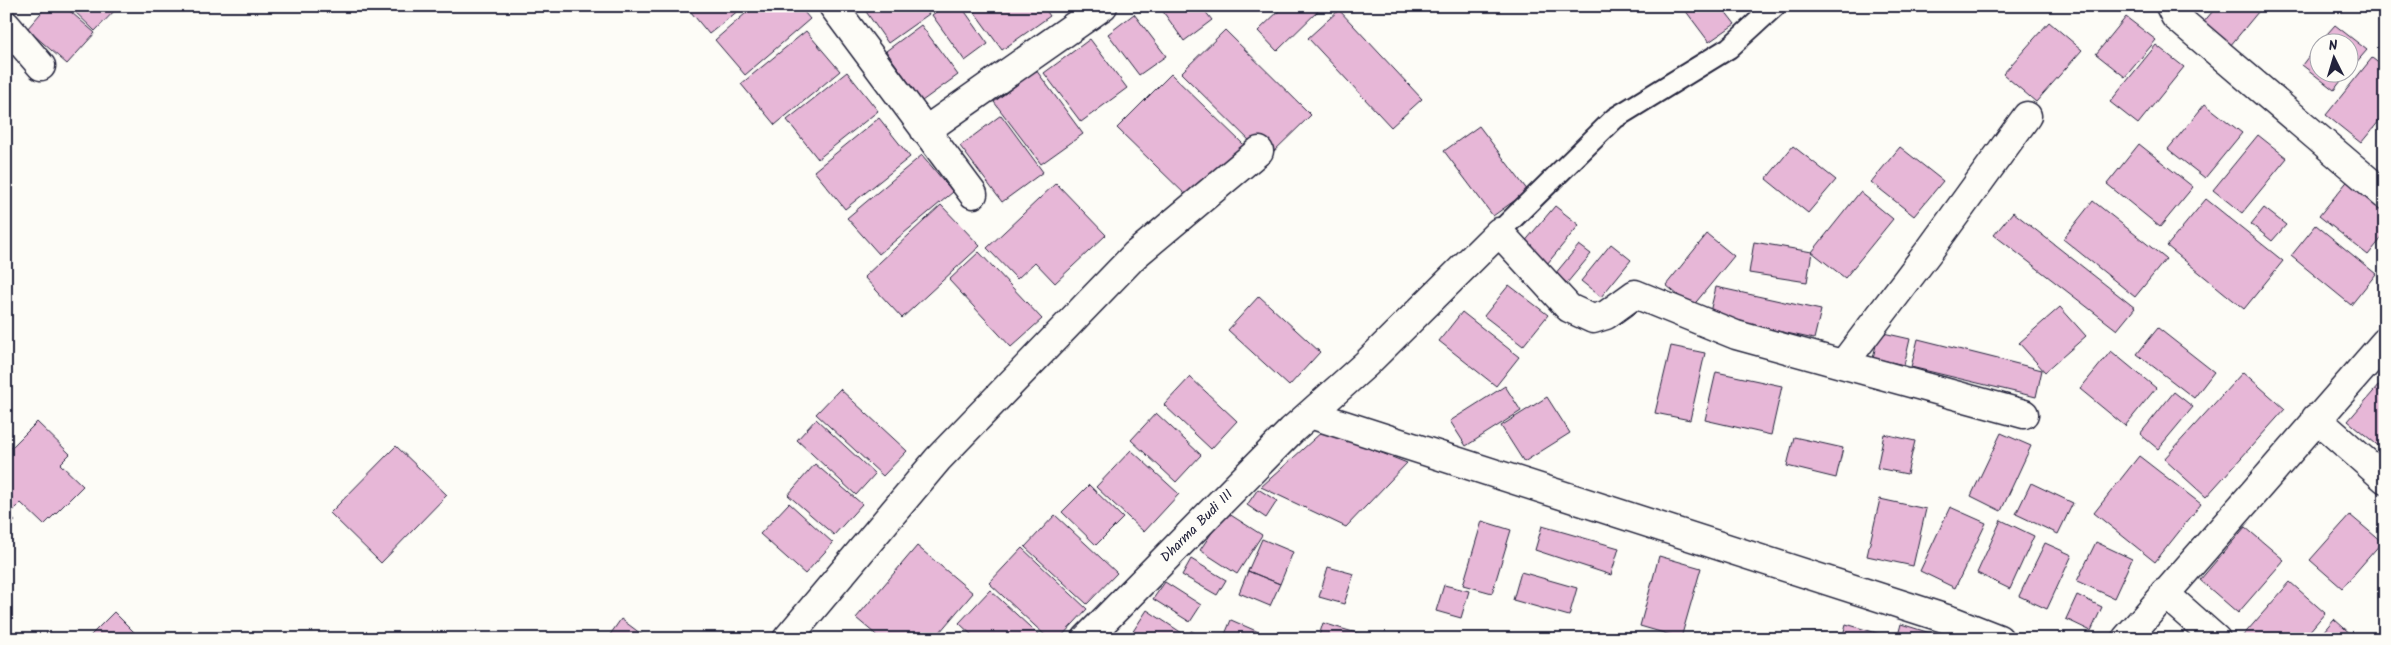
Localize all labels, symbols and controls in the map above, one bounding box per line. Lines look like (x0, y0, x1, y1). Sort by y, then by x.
north arrow (2308, 32, 2358, 82)
text: N (2328, 35, 2338, 57)
street label: Dharma Budi III (1155, 484, 1239, 568)

